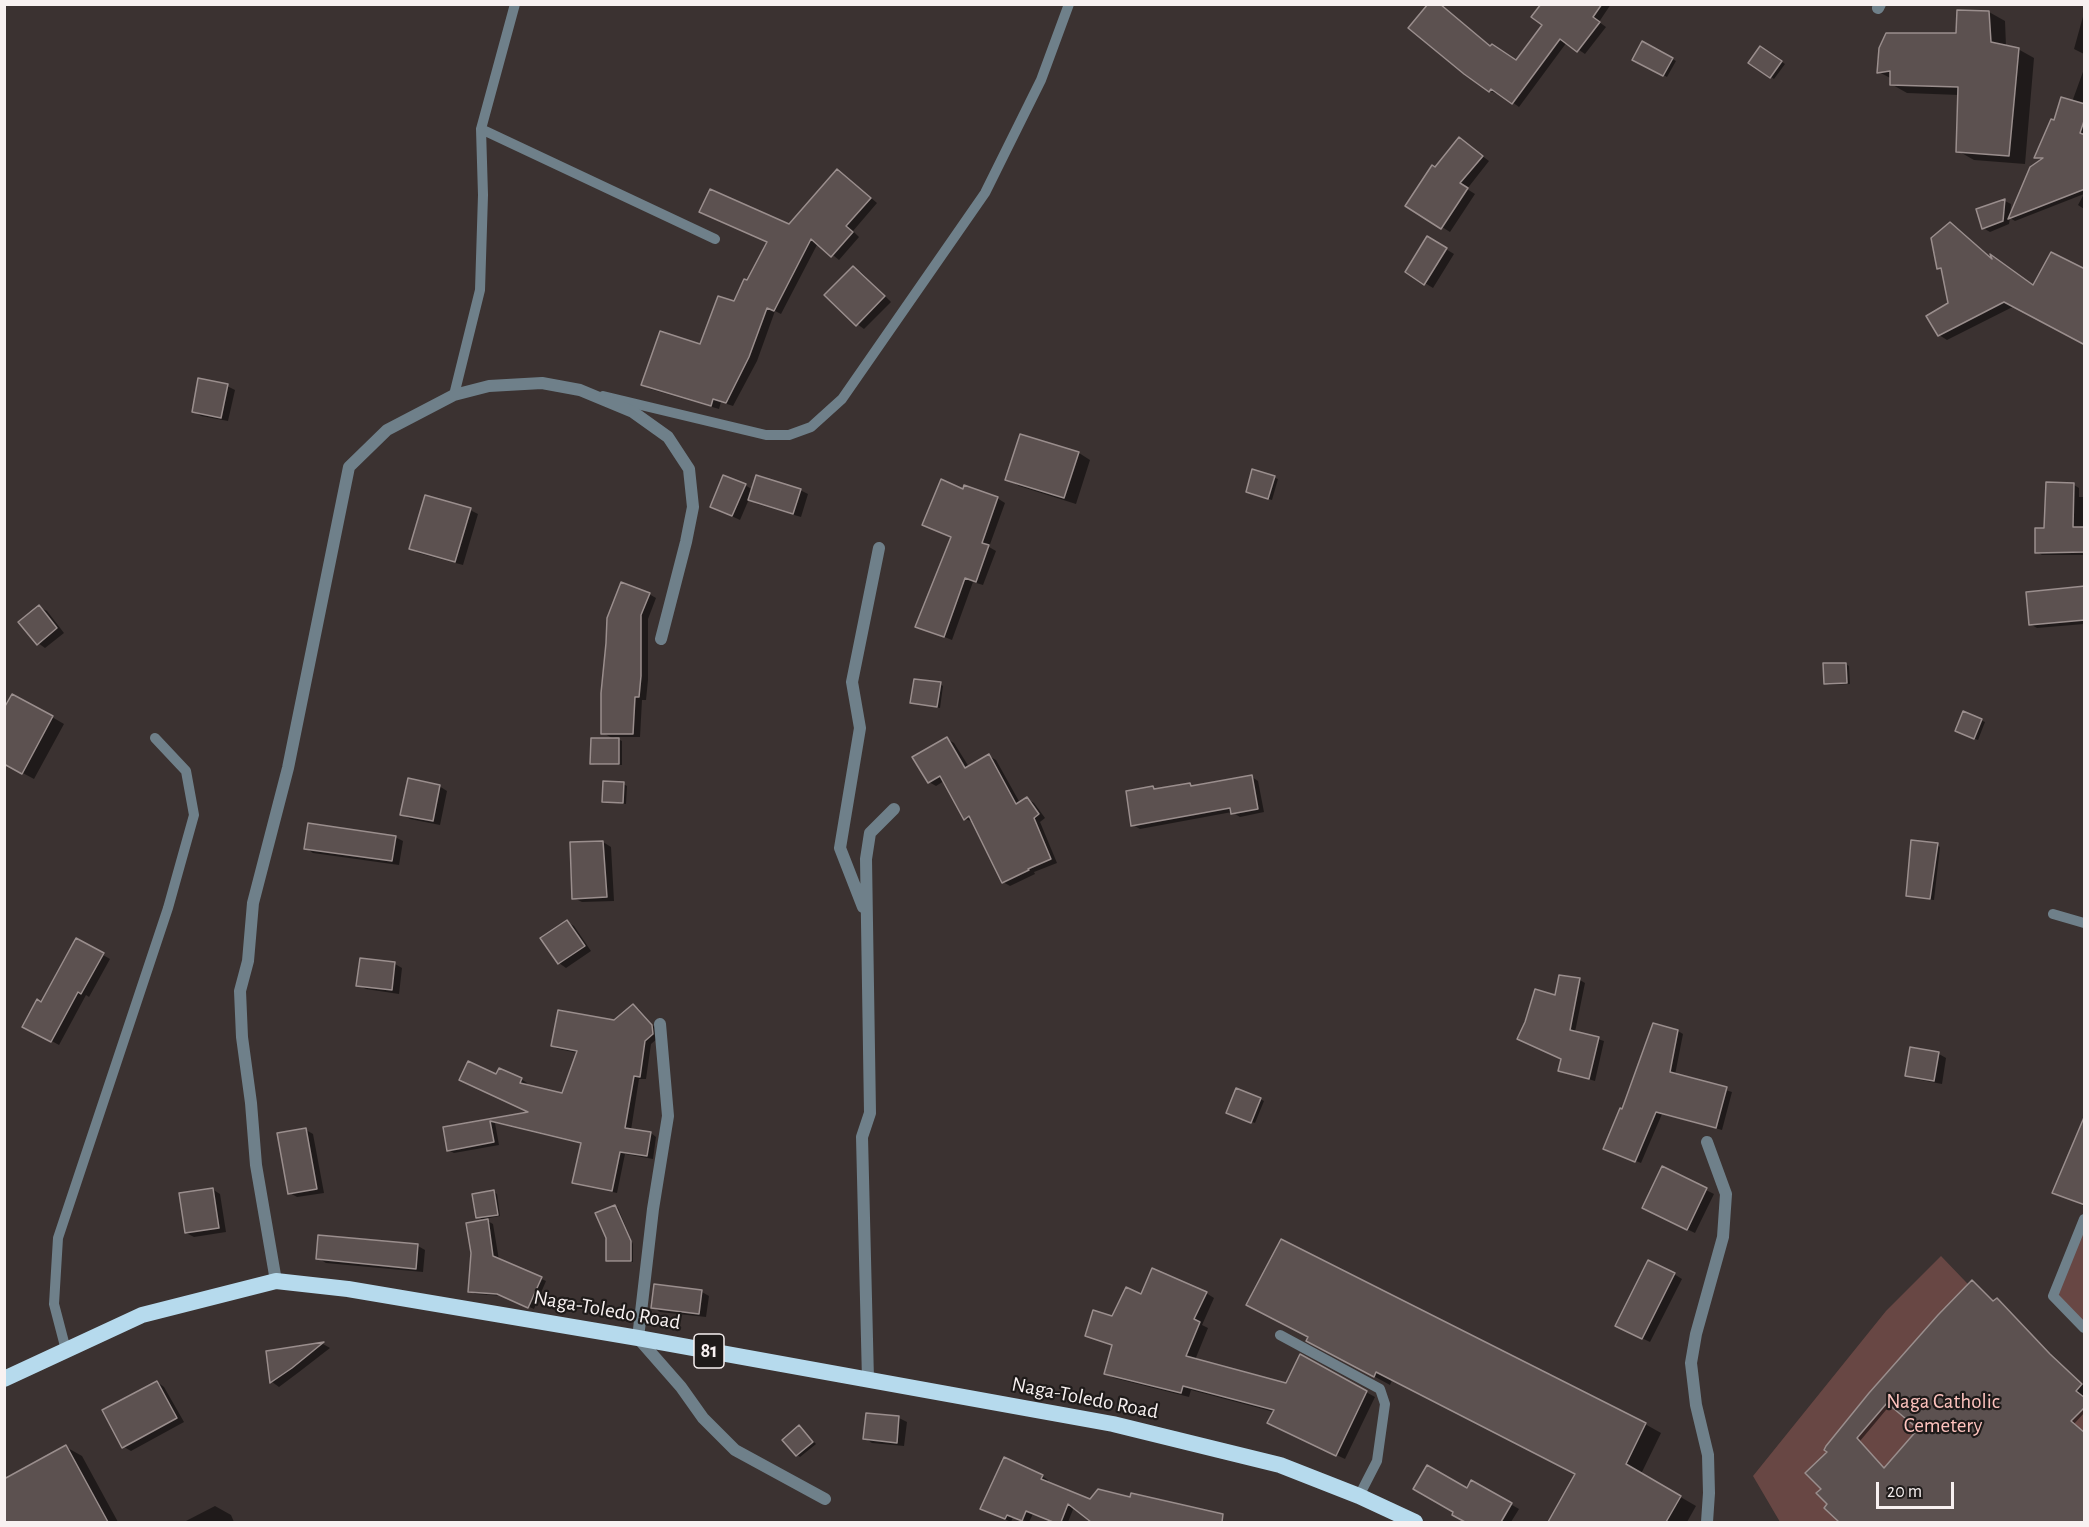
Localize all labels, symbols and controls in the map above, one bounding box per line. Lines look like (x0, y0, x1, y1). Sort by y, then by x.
street label: Naga-Toledo Road (532, 1285, 682, 1335)
road number: 81 (694, 1334, 724, 1368)
street label: Naga-Toledo Road (1010, 1371, 1160, 1425)
park label: Naga Catholic Cemetery (1886, 1389, 2000, 1439)
scale bar (1879, 1470, 1957, 1508)
text: 20 m (1887, 1483, 1922, 1501)

